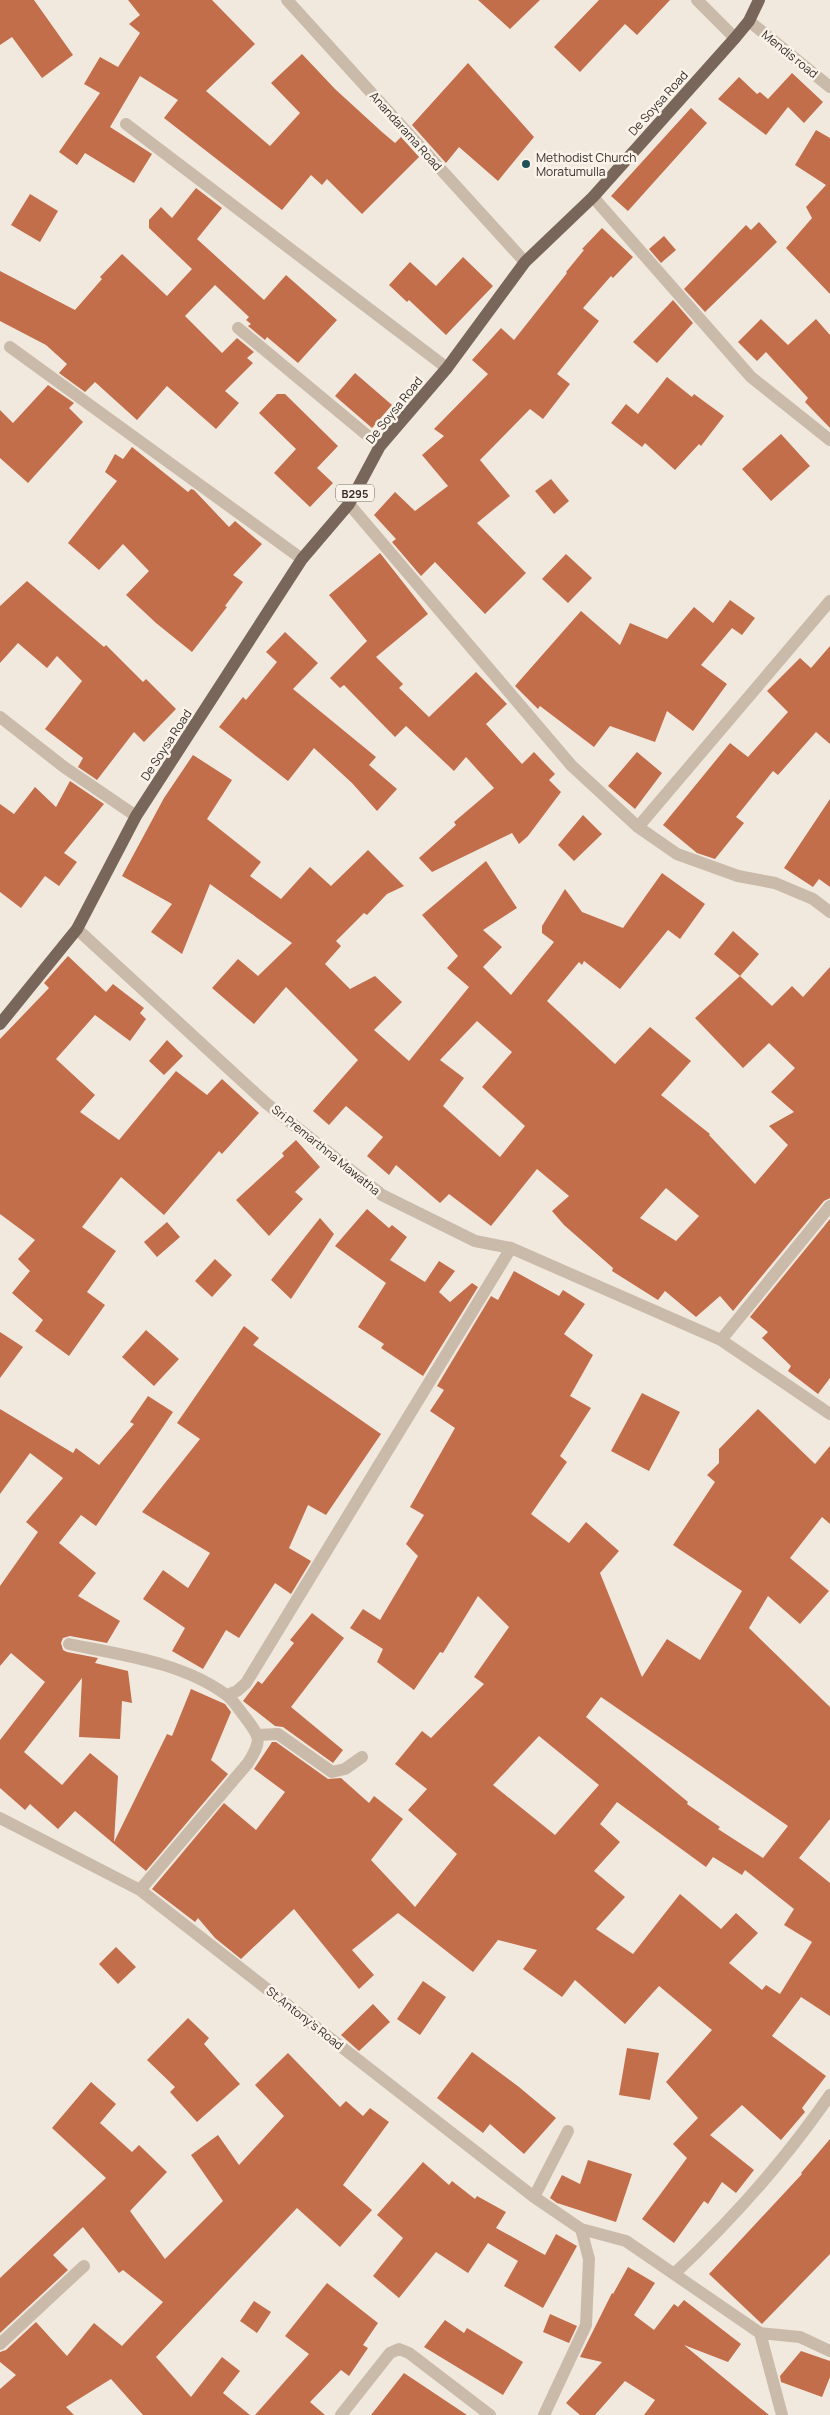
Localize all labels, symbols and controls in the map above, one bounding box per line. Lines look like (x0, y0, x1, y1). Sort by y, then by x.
street label: Mendis road (758, 26, 822, 82)
street label: De Soysa Road (624, 67, 692, 139)
street label: Anandarama Road (366, 88, 446, 174)
place label: Methodist Church Moratumulla (536, 149, 636, 180)
marker: Methodist Church Moratumulla (520, 158, 532, 170)
street label: De Soysa Road (362, 373, 426, 447)
road number: B295 (336, 484, 374, 502)
street label: De Soysa Road (137, 706, 195, 784)
street label: Sri Premarthna Mawatha (268, 1101, 384, 1199)
street label: St.Antony's Road (263, 1982, 347, 2054)

